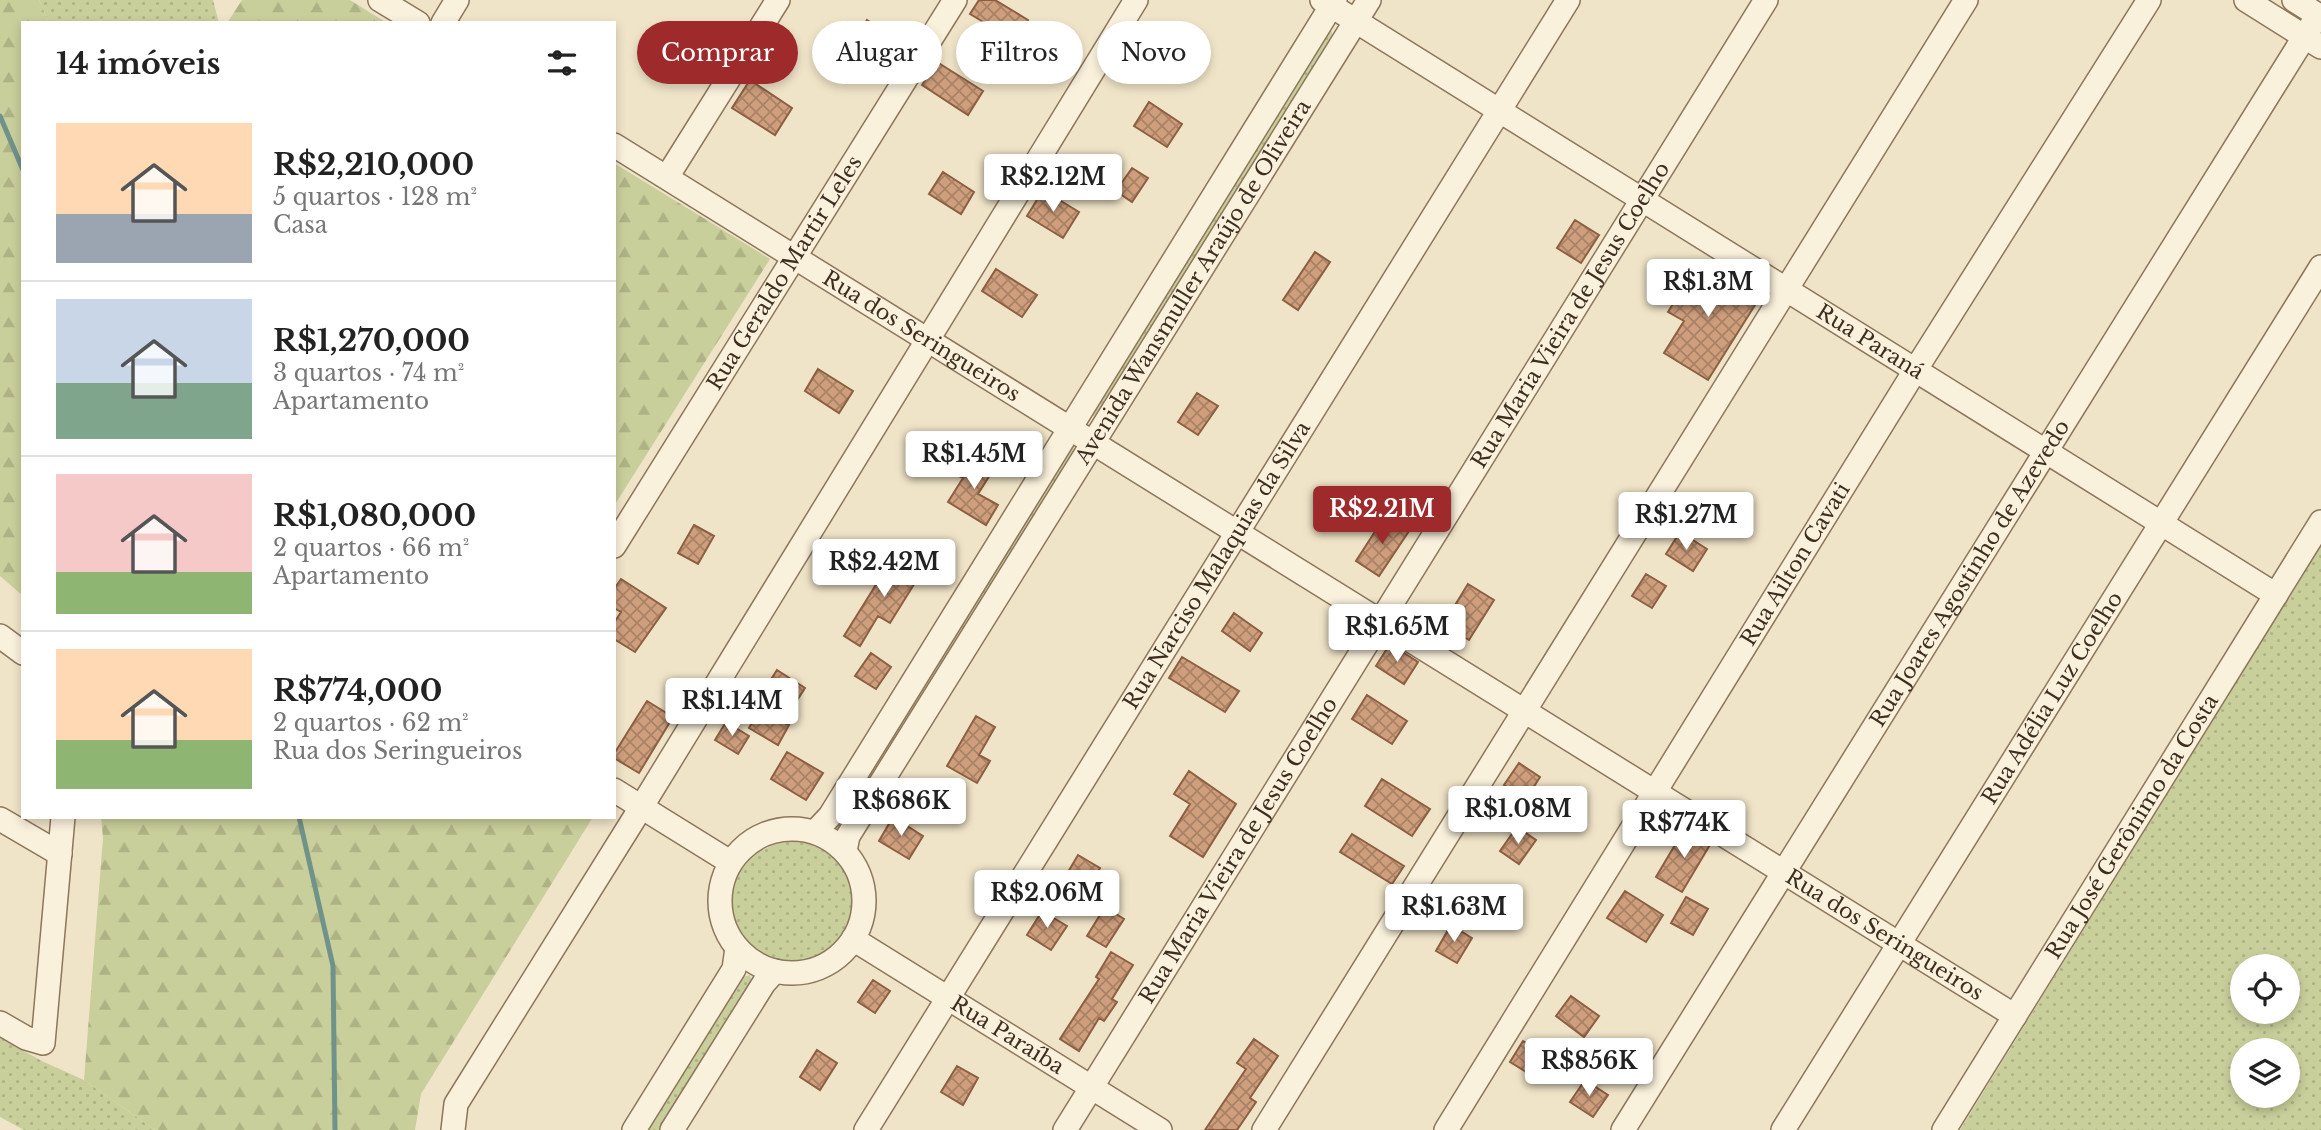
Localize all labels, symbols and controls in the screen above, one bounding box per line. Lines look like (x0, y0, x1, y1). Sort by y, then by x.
chip: Comprar (637, 21, 798, 84)
chip: Alugar (812, 21, 942, 84)
chip: Filtros (956, 21, 1083, 84)
chip: Novo (1097, 21, 1211, 84)
icon: filters (543, 44, 581, 82)
text: 14 imóveis (56, 45, 221, 82)
street label: Avenida Wansmuller Araújo de Oliveira (1069, 95, 1317, 470)
text: R$2,210,000 (273, 146, 474, 183)
icon: home (112, 151, 196, 235)
street label: Rua Geraldo Martir Leles (702, 151, 868, 395)
pin: R$2.12M (988, 154, 1118, 214)
street label: Rua Maria Vieira de Jesus Coelho (1466, 157, 1675, 473)
text: R$2.12M (1000, 163, 1106, 191)
text: 5 quartos · 128 m² (273, 183, 477, 211)
text: Casa (273, 211, 327, 239)
pin: R$1.3M (1651, 260, 1765, 319)
street label: Rua dos Seringueiros (818, 265, 1025, 407)
text: R$1.3M (1663, 268, 1753, 296)
street label: Rua Paraná (1812, 299, 1929, 385)
text: R$1,270,000 (273, 322, 470, 359)
icon: home (112, 327, 196, 411)
text: 3 quartos · 74 m² (273, 359, 464, 387)
text: Apartamento (273, 387, 429, 415)
street label: Rua Joares Agostinho de Azevedo (1865, 415, 2075, 732)
street label: Rua Narciso Malaquias da Silva (1118, 416, 1316, 714)
pin: R$1.45M (909, 432, 1039, 491)
text: R$1.45M (922, 440, 1026, 468)
street label: Rua Ailton Cavati (1735, 478, 1856, 651)
pin: R$2.21M (1317, 486, 1447, 546)
pin: R$1.27M (1621, 492, 1751, 552)
text: R$2.21M (1329, 495, 1435, 523)
text: R$1,080,000 (273, 497, 476, 534)
text: R$1.27M (1634, 501, 1738, 529)
icon: home (112, 502, 196, 586)
text: 2 quartos · 66 m² (273, 534, 469, 562)
pin: R$2.42M (819, 540, 949, 599)
text: R$2.42M (828, 548, 940, 576)
text: Apartamento (273, 562, 429, 590)
street label: Rua Adélia Luz Coelho (1976, 587, 2128, 809)
pin: R$1.65M (1332, 604, 1462, 664)
text: R$1.65M (1345, 613, 1449, 641)
text: R$774,000 (273, 672, 442, 709)
icon: home (112, 677, 196, 761)
pin: R$1.14M (667, 678, 797, 738)
text: R$1.14M (681, 687, 783, 715)
street label: Rua José Gerônimo da Costa (2040, 689, 2224, 964)
street label: Rua Maria Vieira de Jesus Coelho (1134, 693, 1343, 1008)
text: 2 quartos · 62 m² (273, 709, 469, 737)
text: Rua dos Seringueiros (273, 737, 522, 765)
pin: R$686K (844, 778, 958, 838)
pin: R$1.08M (1453, 786, 1583, 846)
text: R$686K (852, 787, 950, 815)
text: R$1.08M (1464, 795, 1572, 823)
pin: R$774K (1627, 800, 1741, 860)
text: R$774K (1638, 809, 1730, 837)
street label: Rua dos Seringueiros (1781, 864, 1988, 1006)
pin: R$2.06M (982, 870, 1112, 930)
text: R$2.06M (990, 879, 1104, 907)
pin: R$1.63M (1389, 884, 1519, 944)
text: R$1.63M (1401, 893, 1507, 921)
map controls (2230, 954, 2300, 1108)
button: locate (2230, 954, 2300, 1024)
street label: Rua Paraíba (946, 990, 1069, 1080)
pin: R$856K (1532, 1038, 1646, 1098)
button: layers (2230, 1038, 2300, 1108)
text: R$856K (1541, 1047, 1637, 1075)

